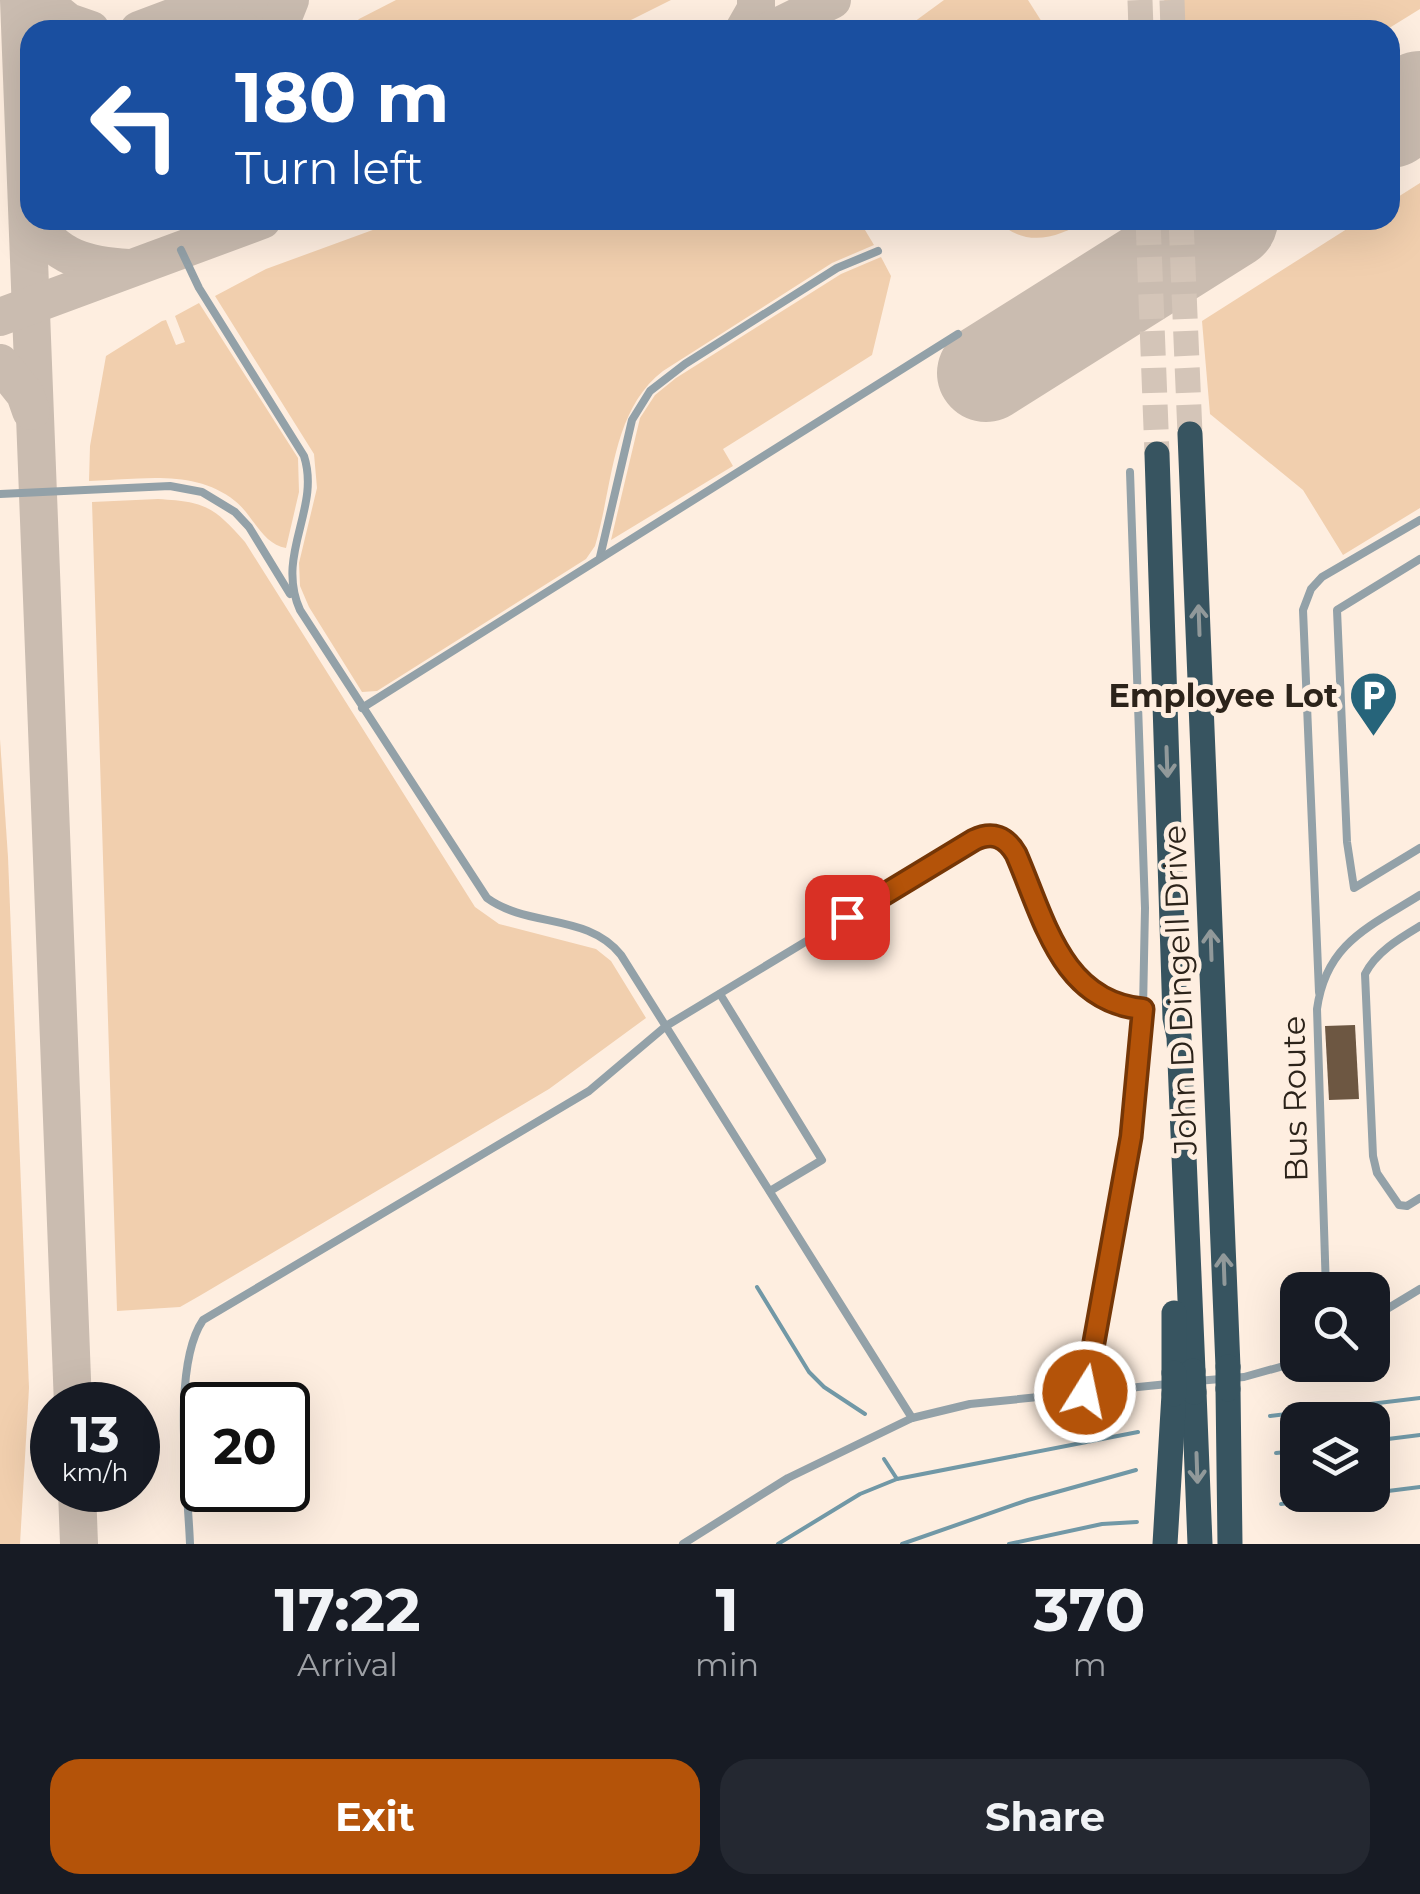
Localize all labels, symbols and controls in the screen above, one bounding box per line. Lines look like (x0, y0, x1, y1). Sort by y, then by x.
text: 180 m (235, 54, 449, 140)
icon: left (70, 60, 200, 190)
text: Turn left (235, 140, 423, 195)
one-way arrow (1189, 604, 1208, 636)
parking icon: Employee Lot (1347, 670, 1399, 738)
place label: Employee Lot (1109, 676, 1338, 715)
one-way arrow (1157, 745, 1176, 777)
street label: John D Dingell Drive (1154, 824, 1205, 1157)
pin (805, 875, 890, 960)
icon: arrive (820, 890, 875, 945)
one-way arrow (1201, 929, 1220, 961)
street label: Bus Route (1274, 1016, 1315, 1182)
one-way arrow (1214, 1254, 1233, 1286)
map controls (1280, 1272, 1390, 1512)
button: search (1280, 1272, 1390, 1382)
position arrow (1033, 1340, 1137, 1444)
speed limit sign: 20 (180, 1382, 310, 1512)
button: layers (1280, 1402, 1390, 1512)
text: 13 (70, 1404, 120, 1465)
one-way arrow (1188, 1452, 1207, 1484)
text: km/h (62, 1457, 128, 1487)
text: 17:22 (275, 1573, 421, 1646)
text: 1 (715, 1573, 739, 1646)
text: 370 (1034, 1573, 1146, 1646)
text: Arrival (297, 1645, 398, 1684)
text: min (695, 1645, 759, 1684)
text: m (1073, 1645, 1107, 1684)
button: Exit (50, 1759, 700, 1874)
button: Share (720, 1759, 1370, 1874)

